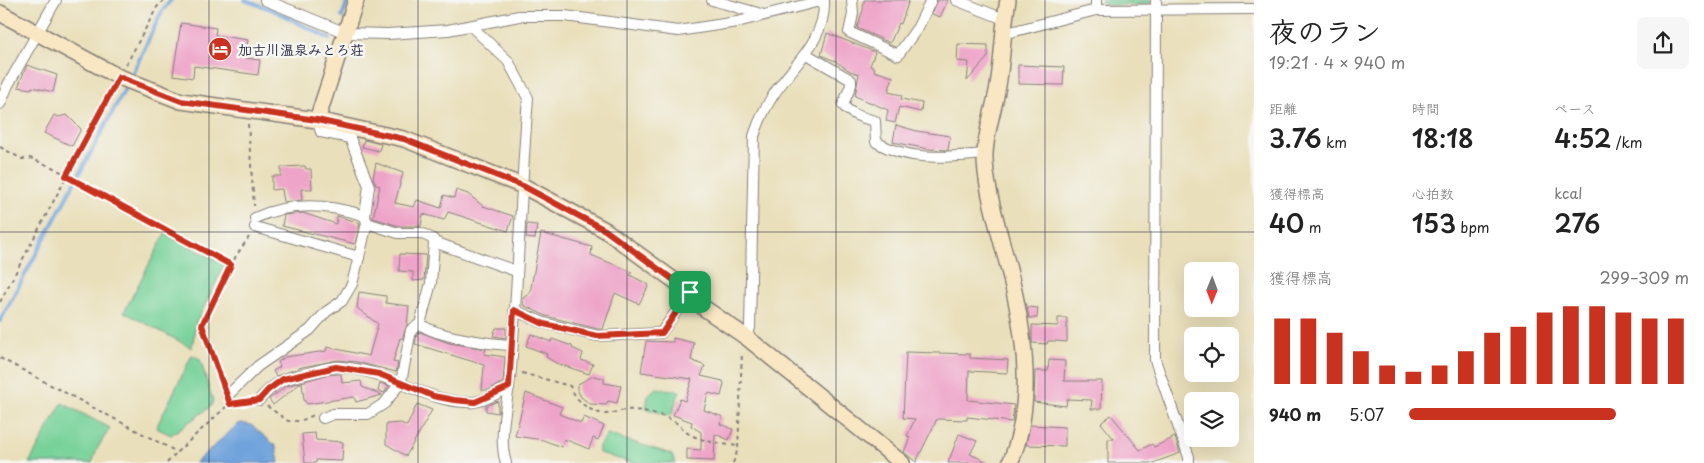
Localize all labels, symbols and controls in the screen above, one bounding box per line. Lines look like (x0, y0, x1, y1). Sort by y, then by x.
text: 夜のラン (1269, 9, 1381, 52)
button: share (1637, 17, 1689, 69)
hotel icon: 加古川温泉みとろ荘 (207, 36, 233, 62)
place label: 加古川温泉みとろ荘 (238, 39, 364, 60)
text: 19:21 · 4 × 940 m (1269, 50, 1405, 74)
text: 距離 (1269, 98, 1297, 119)
text: 時間 (1412, 98, 1440, 119)
text: ペース (1554, 98, 1596, 119)
text: 3.76 (1269, 119, 1321, 157)
text: 18:18 (1412, 119, 1474, 157)
text: 4:52 (1554, 119, 1611, 157)
text: km (1321, 132, 1347, 153)
text: /km (1611, 132, 1643, 153)
text: 獲得標高 (1269, 183, 1325, 204)
text: 心拍数 (1412, 183, 1454, 204)
text: kcal (1554, 183, 1582, 204)
text: 40 (1269, 204, 1304, 242)
text: 153 (1412, 204, 1456, 242)
text: 276 (1554, 204, 1600, 242)
text: m (1304, 217, 1322, 238)
text: bpm (1456, 217, 1490, 238)
north arrow (1184, 262, 1239, 318)
map controls (1184, 262, 1239, 447)
text: 獲得標高 (1269, 265, 1333, 289)
text: 299–309 m (1600, 265, 1689, 289)
pin (669, 271, 711, 313)
icon: arrive (676, 278, 704, 306)
button: locate (1184, 327, 1239, 382)
button: layers (1184, 392, 1239, 447)
text: 940 m (1269, 402, 1321, 426)
text: 5:07 (1349, 402, 1384, 426)

